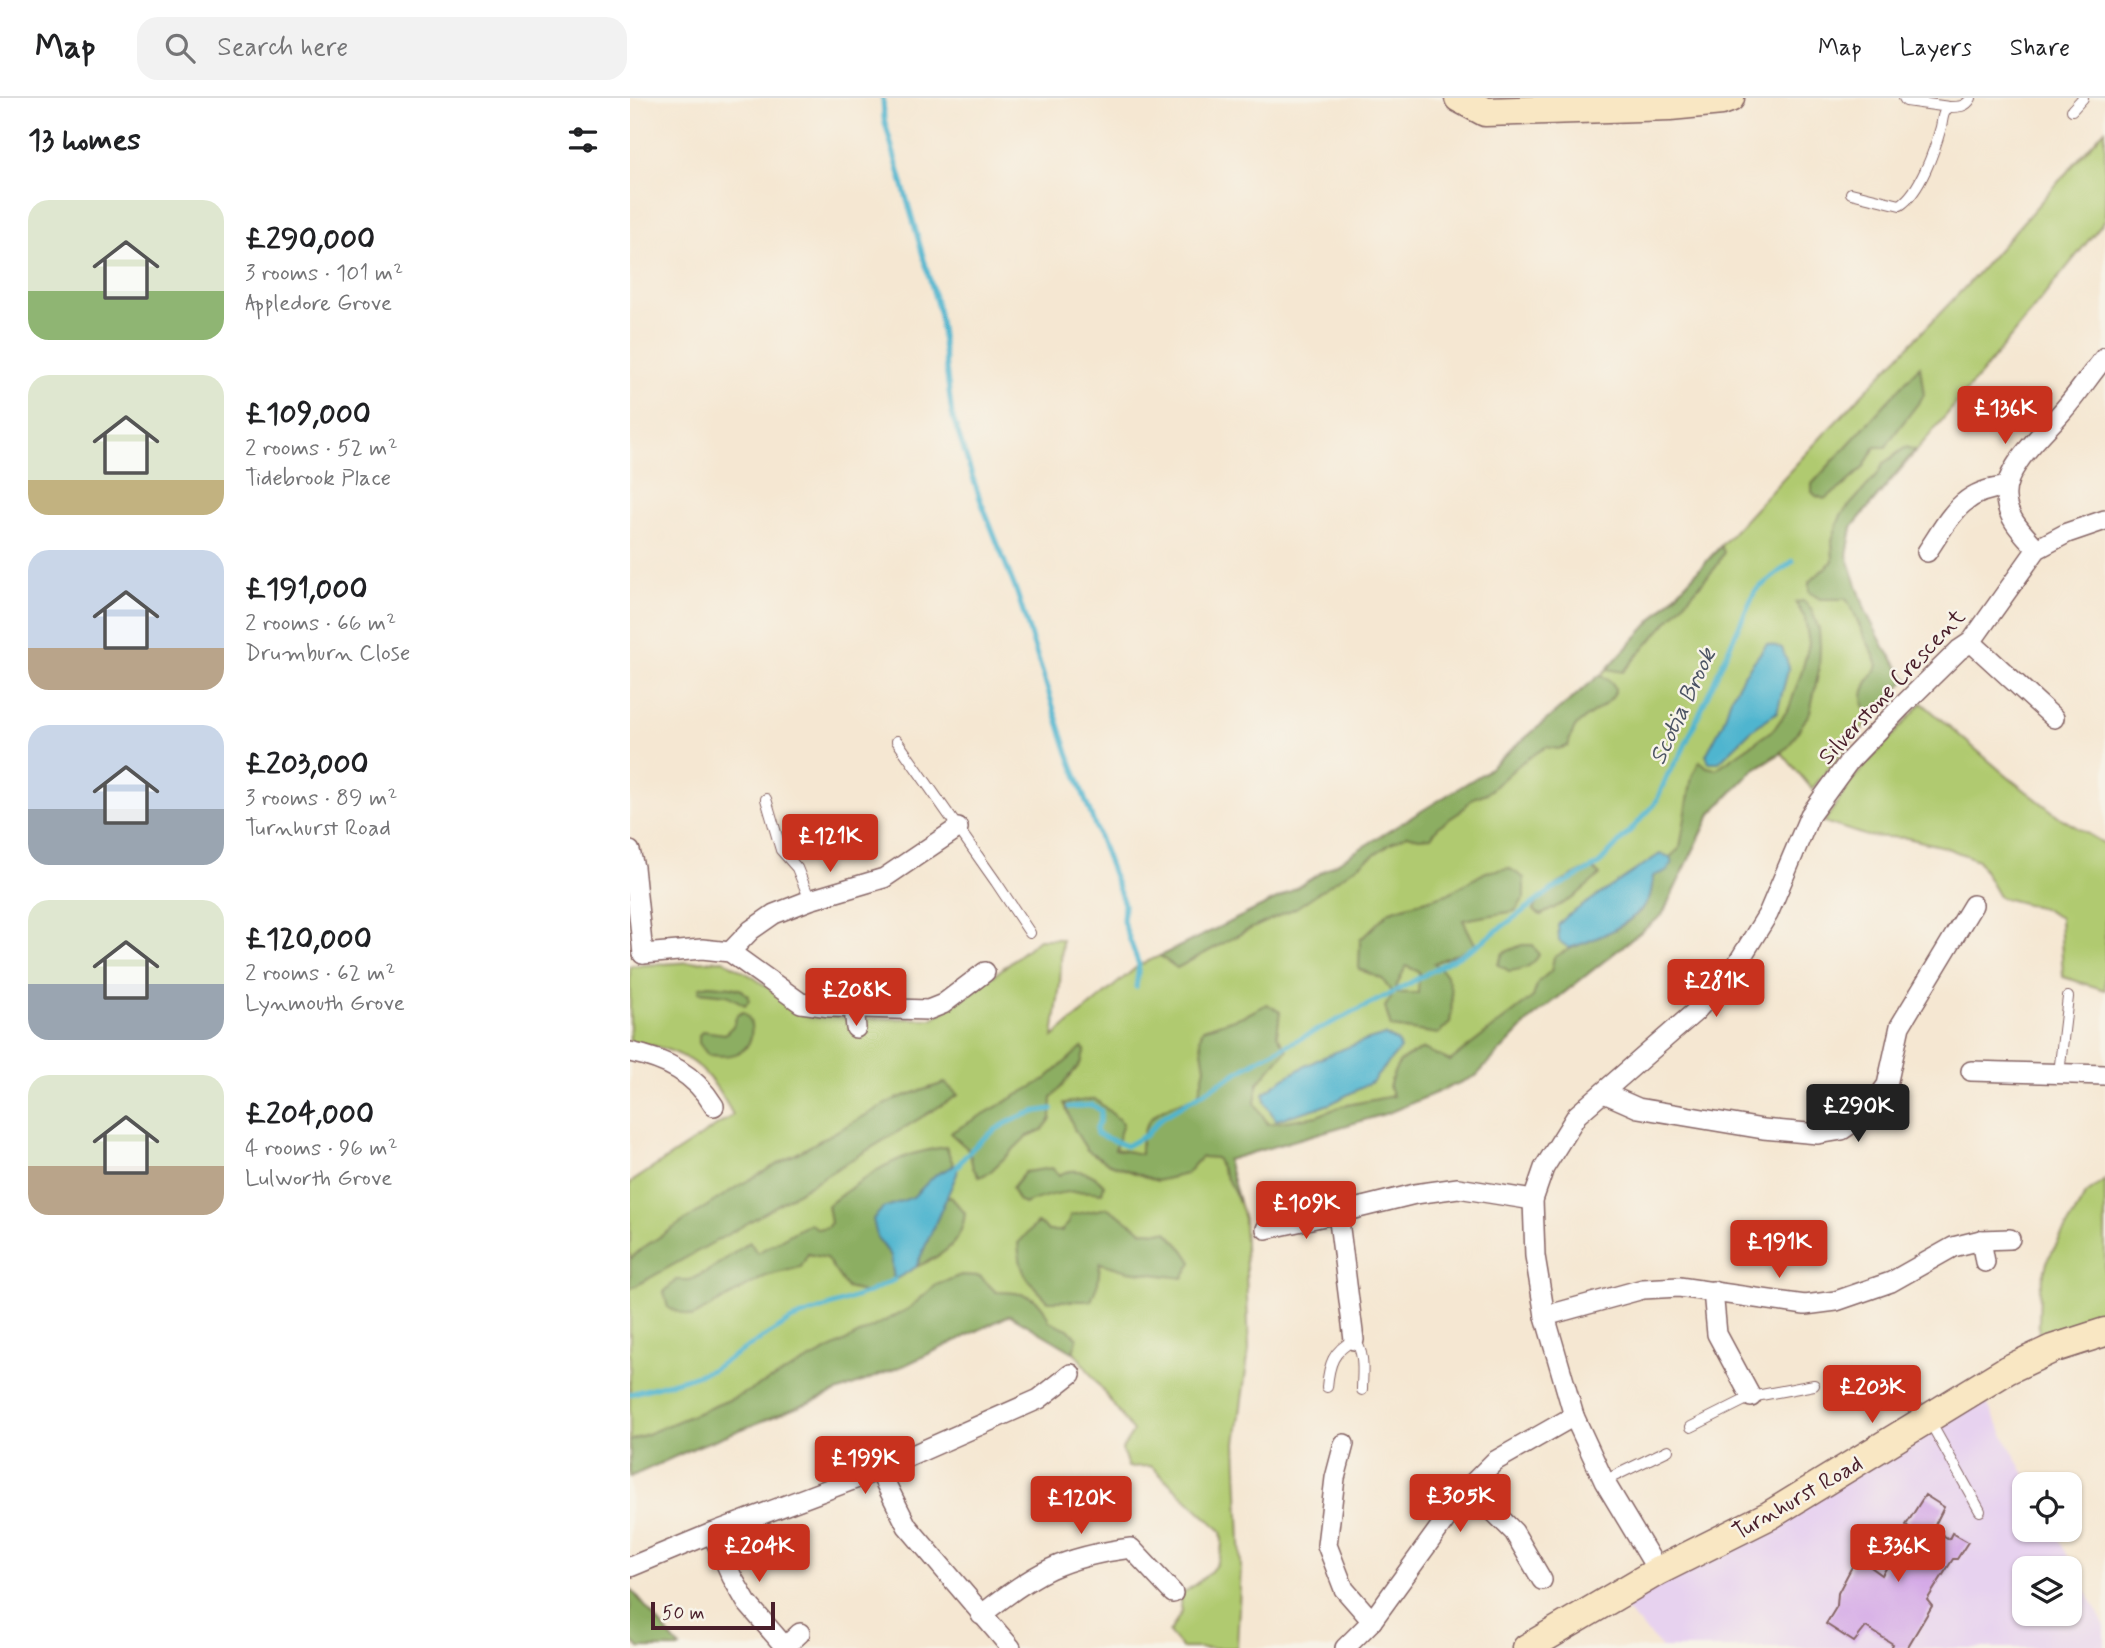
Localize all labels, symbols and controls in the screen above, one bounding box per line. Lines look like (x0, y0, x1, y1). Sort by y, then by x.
search box (137, 17, 627, 80)
text: Map (35, 26, 95, 70)
icon: search (161, 29, 199, 67)
text: Search here (217, 31, 348, 65)
text: Map (1818, 33, 1862, 64)
text: Layers (1900, 33, 1972, 64)
text: Share (2010, 33, 2070, 64)
text: 13 homes (28, 121, 141, 160)
icon: filters (564, 121, 602, 159)
text: £290,000 (245, 220, 375, 259)
icon: home (84, 228, 168, 312)
text: 3 rooms · 101 m² (245, 259, 403, 289)
text: Appledore Grove (245, 289, 392, 319)
pin: £136K (1956, 386, 2054, 446)
text: £136K (1973, 394, 2037, 424)
text: £109,000 (245, 395, 371, 434)
icon: home (84, 403, 168, 487)
text: 2 rooms · 52 m² (245, 434, 398, 464)
text: Tidebrook Place (245, 464, 391, 494)
text: £191,000 (245, 570, 368, 609)
icon: home (84, 578, 168, 662)
street label: Silverstone Crescent (1812, 603, 1973, 772)
text: 2 rooms · 66 m² (245, 609, 396, 639)
text: Drumburn Close (245, 639, 410, 669)
water label: Scotia Brook (1643, 642, 1725, 770)
text: £203,000 (245, 745, 369, 784)
icon: home (84, 753, 168, 837)
text: 3 rooms · 89 m² (245, 784, 397, 814)
text: Turnhurst Road (245, 814, 391, 844)
pin: £121K (781, 814, 879, 874)
text: £121K (798, 822, 862, 852)
text: £120,000 (245, 920, 372, 959)
icon: home (84, 928, 168, 1012)
text: 2 rooms · 62 m² (245, 959, 396, 989)
pin: £281K (1667, 960, 1765, 1019)
text: £281K (1683, 967, 1749, 997)
pin: £208K (807, 968, 905, 1028)
text: £208K (821, 976, 891, 1006)
text: Lynmouth Grove (245, 989, 405, 1019)
pin: £290K (1809, 1084, 1907, 1144)
text: £290K (1822, 1092, 1894, 1122)
text: £204,000 (245, 1095, 374, 1134)
icon: home (84, 1103, 168, 1187)
text: 4 rooms · 96 m² (245, 1134, 398, 1164)
text: Lulworth Grove (245, 1164, 392, 1194)
pin: £109K (1257, 1182, 1355, 1241)
text: £109K (1272, 1189, 1340, 1219)
pin: £191K (1730, 1220, 1828, 1280)
text: £191K (1746, 1228, 1812, 1258)
pin: £203K (1823, 1366, 1921, 1425)
text: £203K (1839, 1373, 1905, 1403)
pin: £199K (816, 1436, 914, 1496)
text: £199K (831, 1444, 899, 1474)
street label: Turnhurst Road (1727, 1449, 1869, 1548)
map controls (2012, 1472, 2082, 1626)
button: locate (2012, 1472, 2082, 1542)
pin: £305K (1411, 1474, 1509, 1534)
pin: £120K (1032, 1476, 1130, 1536)
text: £305K (1426, 1482, 1494, 1512)
text: £120K (1047, 1484, 1115, 1514)
pin: £204K (710, 1524, 808, 1584)
pin: £336K (1849, 1524, 1947, 1584)
text: £204K (724, 1532, 794, 1562)
text: £336K (1866, 1532, 1930, 1562)
button: layers (2012, 1556, 2082, 1626)
scale bar (651, 1599, 775, 1631)
text: 50 m (662, 1601, 705, 1626)

